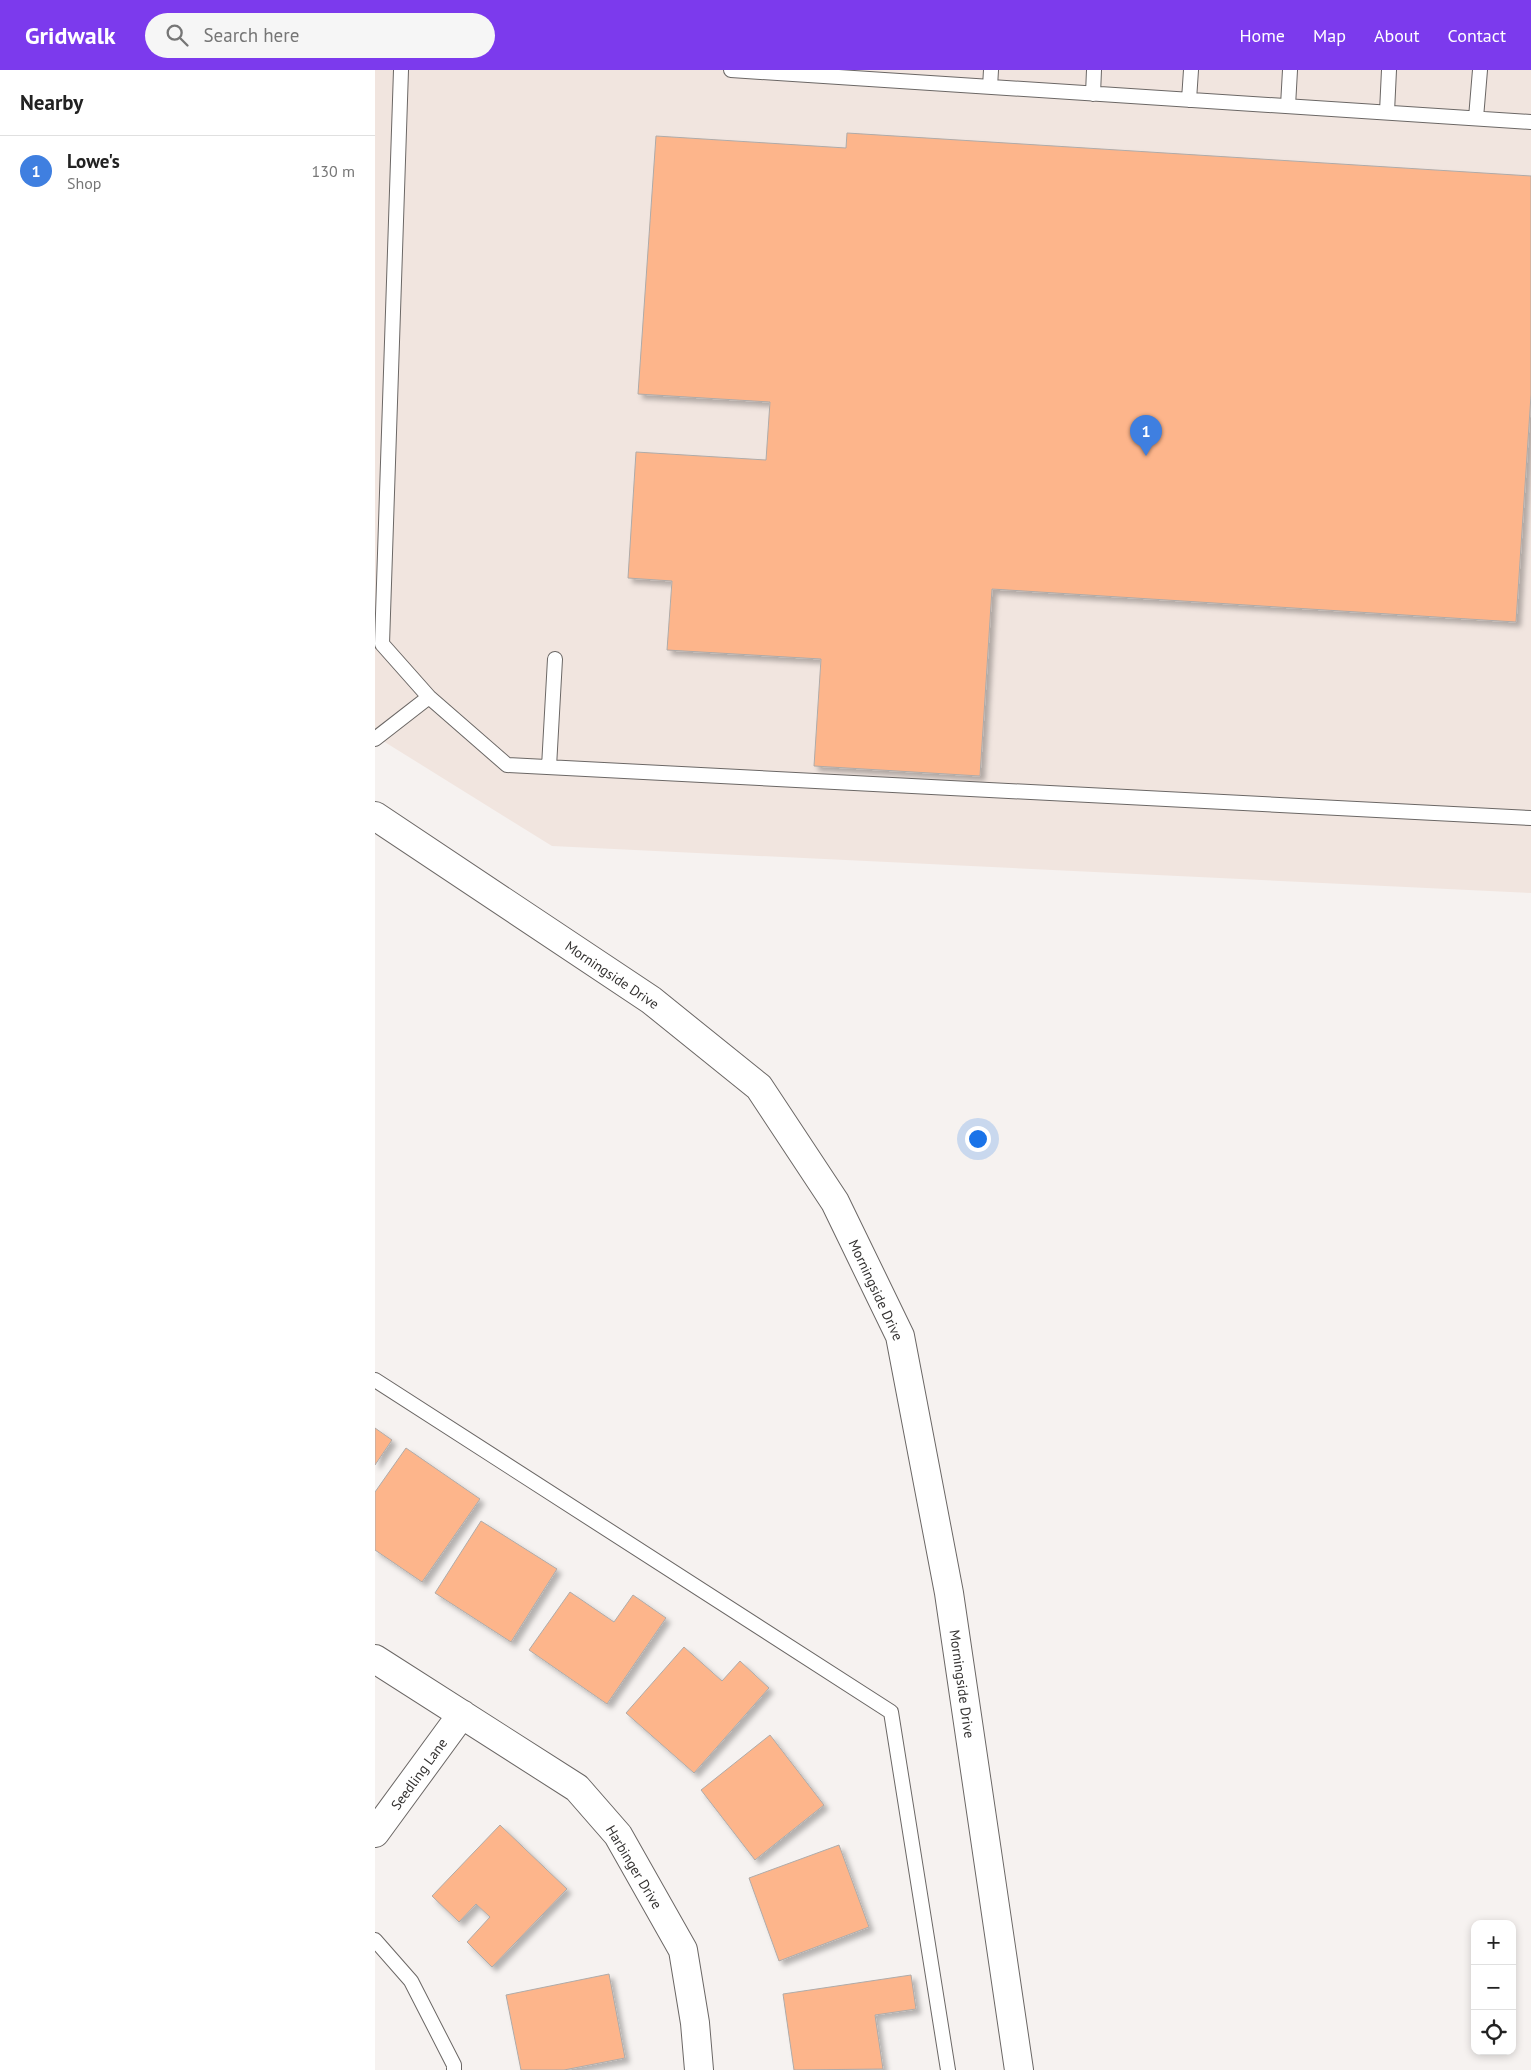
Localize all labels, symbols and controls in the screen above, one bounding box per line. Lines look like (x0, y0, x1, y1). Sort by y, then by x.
search box (145, 13, 495, 58)
text: Gridwalk (25, 20, 115, 51)
icon: search (163, 21, 191, 49)
text: Search here (203, 23, 299, 47)
text: Home (1239, 24, 1285, 47)
text: Map (1313, 24, 1346, 47)
text: About (1374, 24, 1420, 47)
text: Contact (1448, 24, 1506, 47)
text: Nearby (20, 89, 83, 116)
text: Lowe's (67, 149, 120, 173)
text: 1 (31, 161, 41, 181)
text: 130 m (312, 161, 355, 181)
text: Shop (67, 173, 101, 193)
pin: 1 (1130, 415, 1162, 456)
street label: Morningside Drive (562, 937, 662, 1013)
your location (965, 1126, 991, 1152)
street label: Morningside Drive (845, 1237, 907, 1343)
street label: Morningside Drive (945, 1629, 979, 1739)
street label: Seedling Lane (387, 1735, 451, 1813)
street label: Harbinger Drive (602, 1822, 666, 1912)
map controls (1471, 1920, 1516, 2055)
button: + (1471, 1920, 1516, 1965)
button: − (1471, 1965, 1516, 2010)
button: locate (1471, 2010, 1516, 2055)

